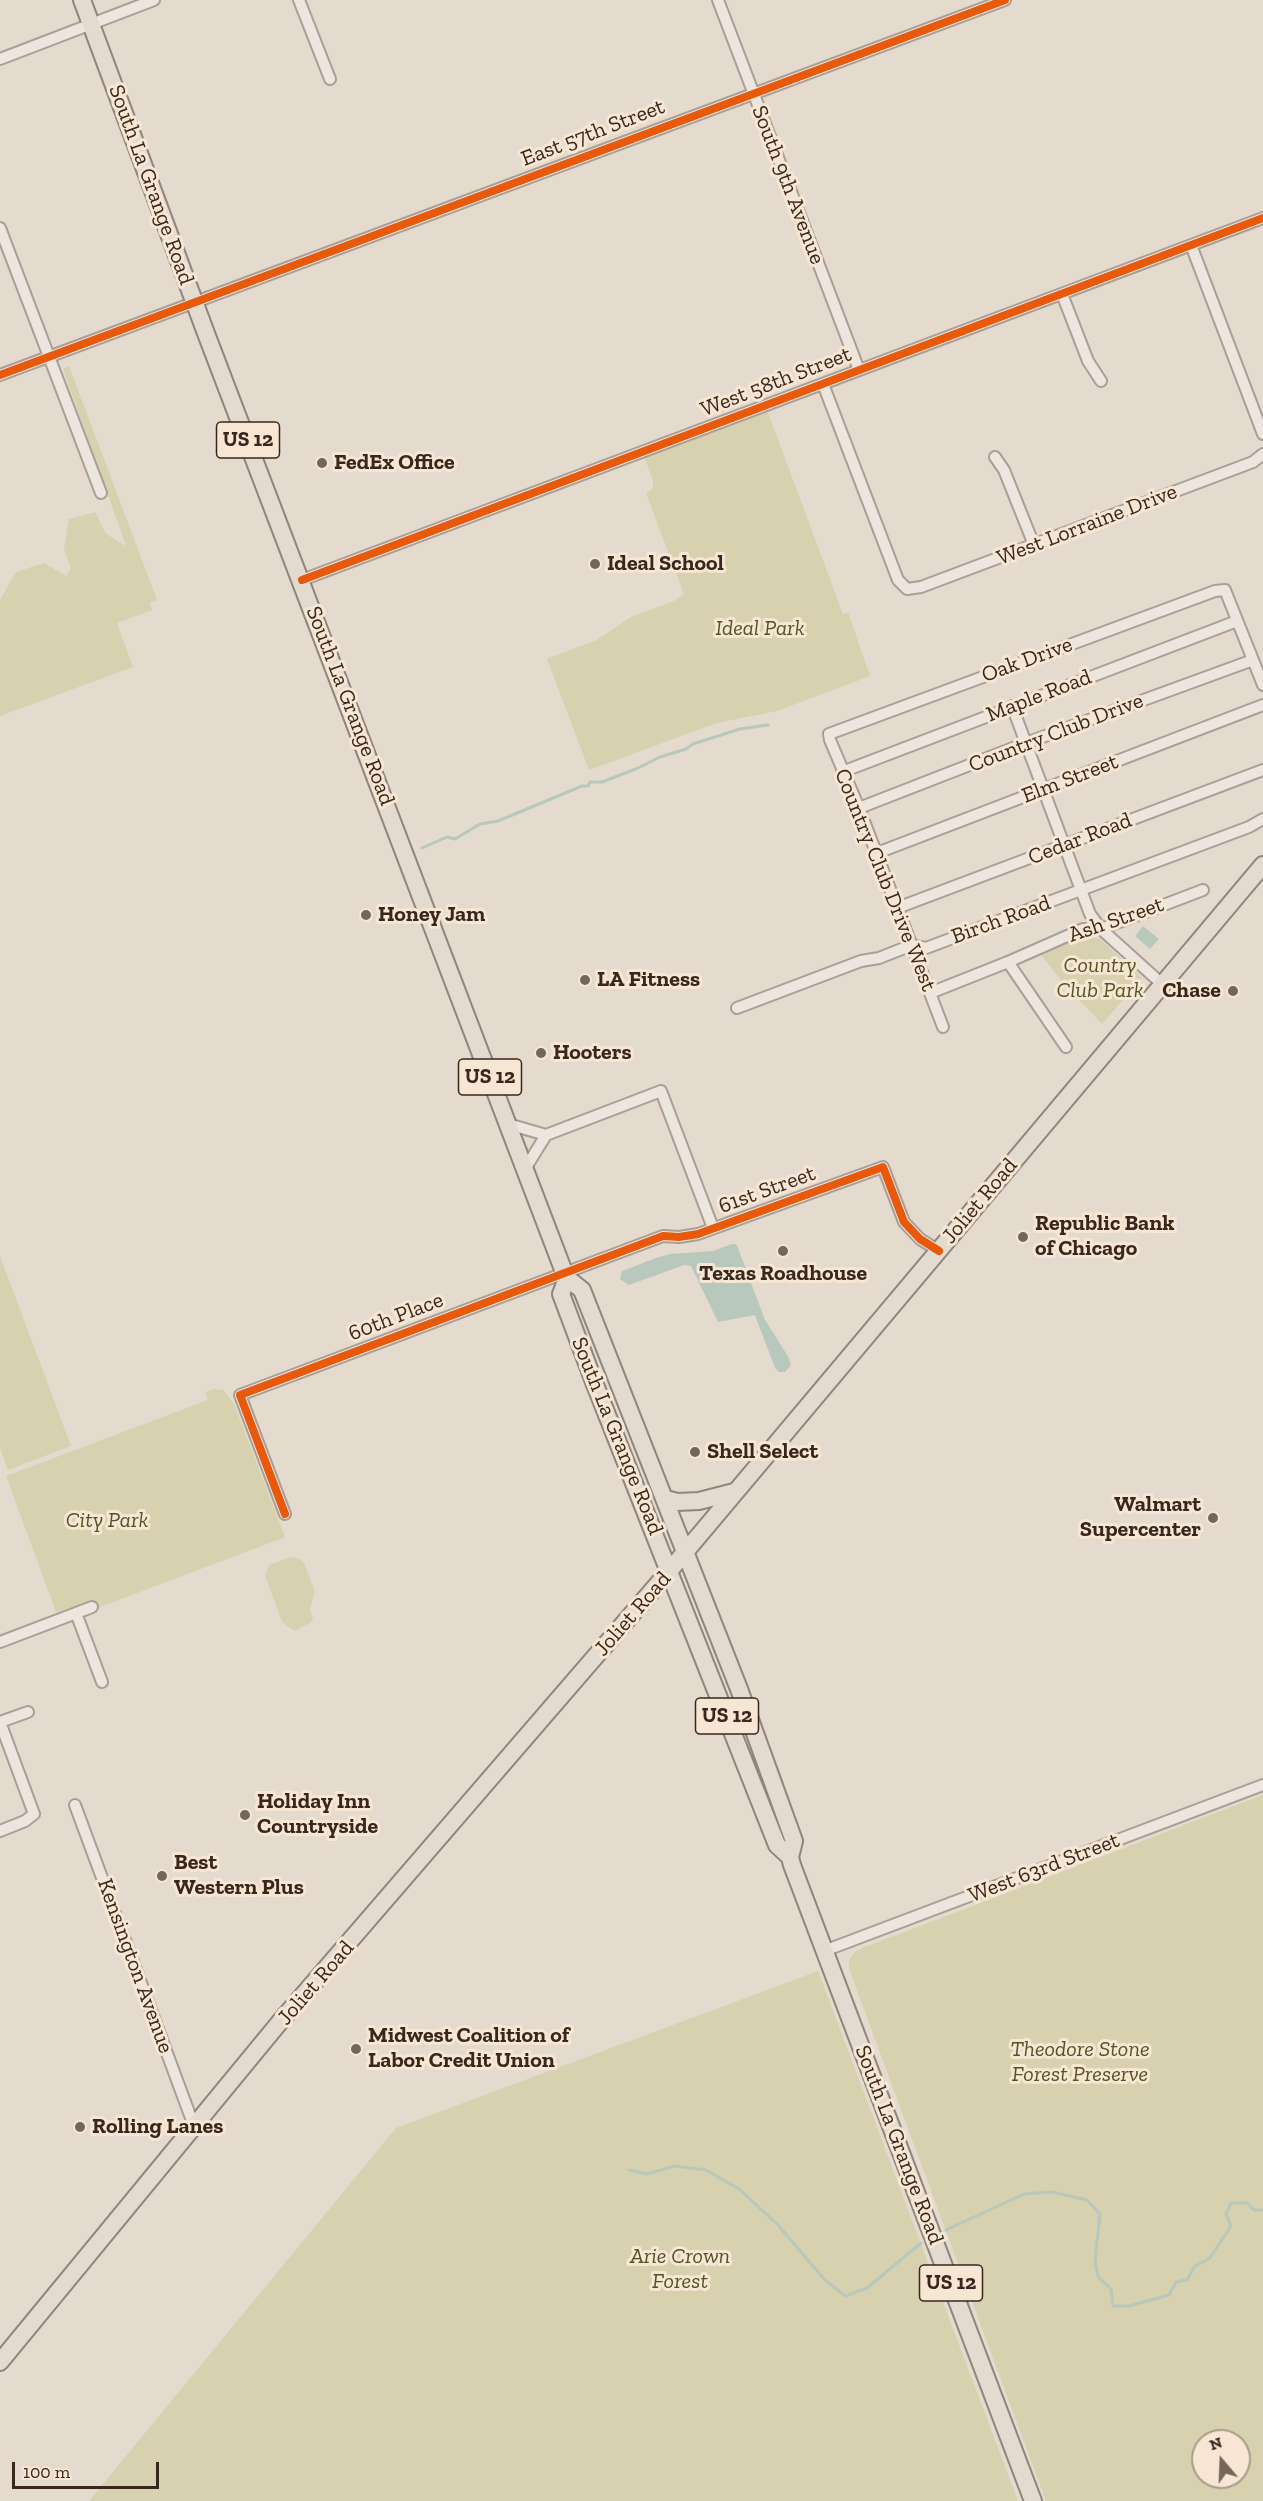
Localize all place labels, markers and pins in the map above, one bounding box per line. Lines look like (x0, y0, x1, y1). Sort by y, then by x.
place label: FedEx Office (334, 450, 455, 476)
marker: FedEx Office (315, 456, 329, 470)
place label: Ideal School (607, 551, 724, 577)
marker: Ideal School (588, 557, 602, 571)
place label: Honey Jam (378, 902, 485, 928)
marker: Honey Jam (359, 908, 373, 922)
place label: LA Fitness (597, 967, 700, 993)
marker: LA Fitness (578, 973, 592, 987)
place label: Chase (1162, 978, 1221, 1004)
marker: Chase (1226, 984, 1240, 998)
place label: Hooters (553, 1040, 632, 1066)
marker: Hooters (534, 1046, 548, 1060)
place label: Republic Bank of Chicago (1035, 1211, 1174, 1262)
marker: Republic Bank of Chicago (1016, 1230, 1030, 1244)
marker: Texas Roadhouse (776, 1244, 790, 1258)
place label: Texas Roadhouse (699, 1261, 867, 1287)
place label: Shell Select (707, 1439, 818, 1465)
marker: Shell Select (688, 1445, 702, 1459)
place label: Walmart Supercenter (1080, 1492, 1201, 1544)
marker: Walmart Supercenter (1206, 1511, 1220, 1525)
place label: Holiday Inn Countryside (257, 1789, 378, 1840)
marker: Holiday Inn Countryside (238, 1808, 252, 1822)
place label: Best Western Plus (174, 1850, 304, 1902)
marker: Best Western Plus (155, 1869, 169, 1883)
place label: Midwest Coalition of Labor Credit Union (368, 2023, 569, 2074)
marker: Midwest Coalition of Labor Credit Union (349, 2042, 363, 2056)
place label: Rolling Lanes (92, 2114, 223, 2140)
marker: Rolling Lanes (73, 2120, 87, 2134)

